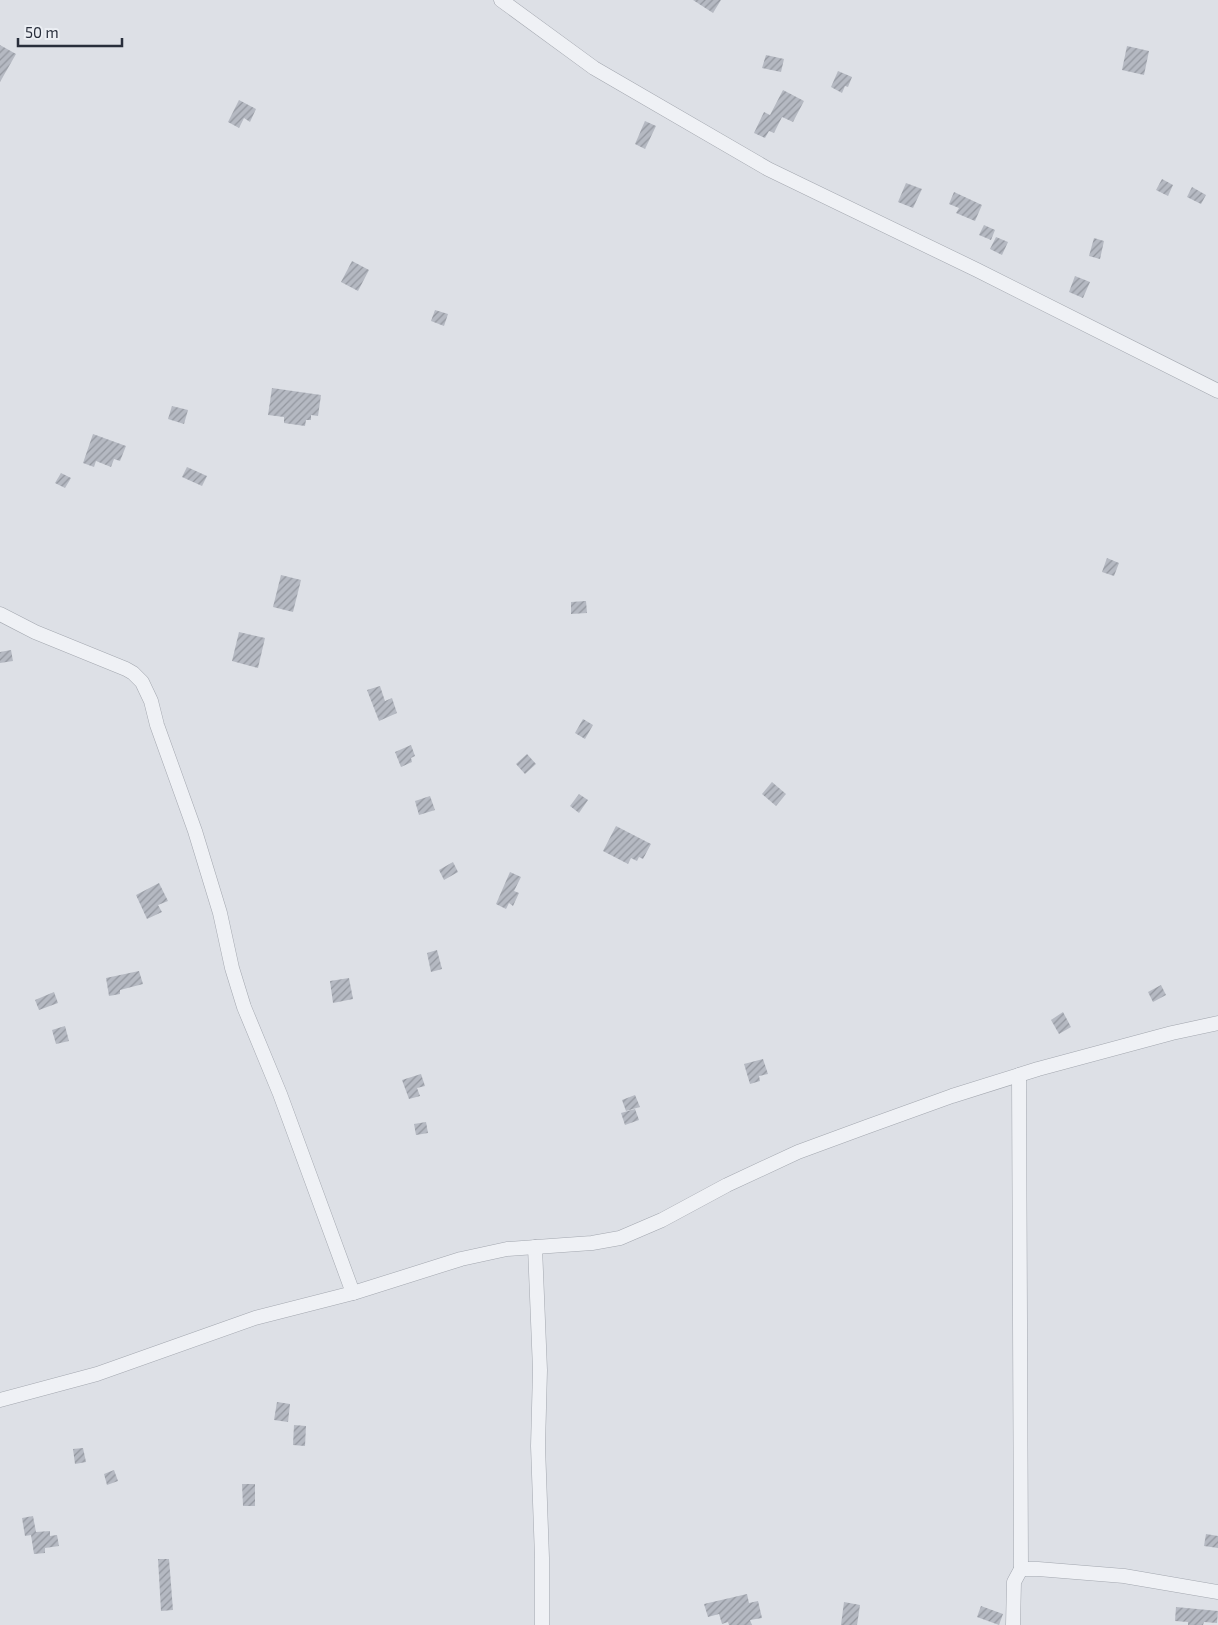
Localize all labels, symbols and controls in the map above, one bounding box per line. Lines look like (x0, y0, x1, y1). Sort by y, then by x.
scale bar (18, 15, 121, 47)
text: 50 m (25, 23, 59, 41)

